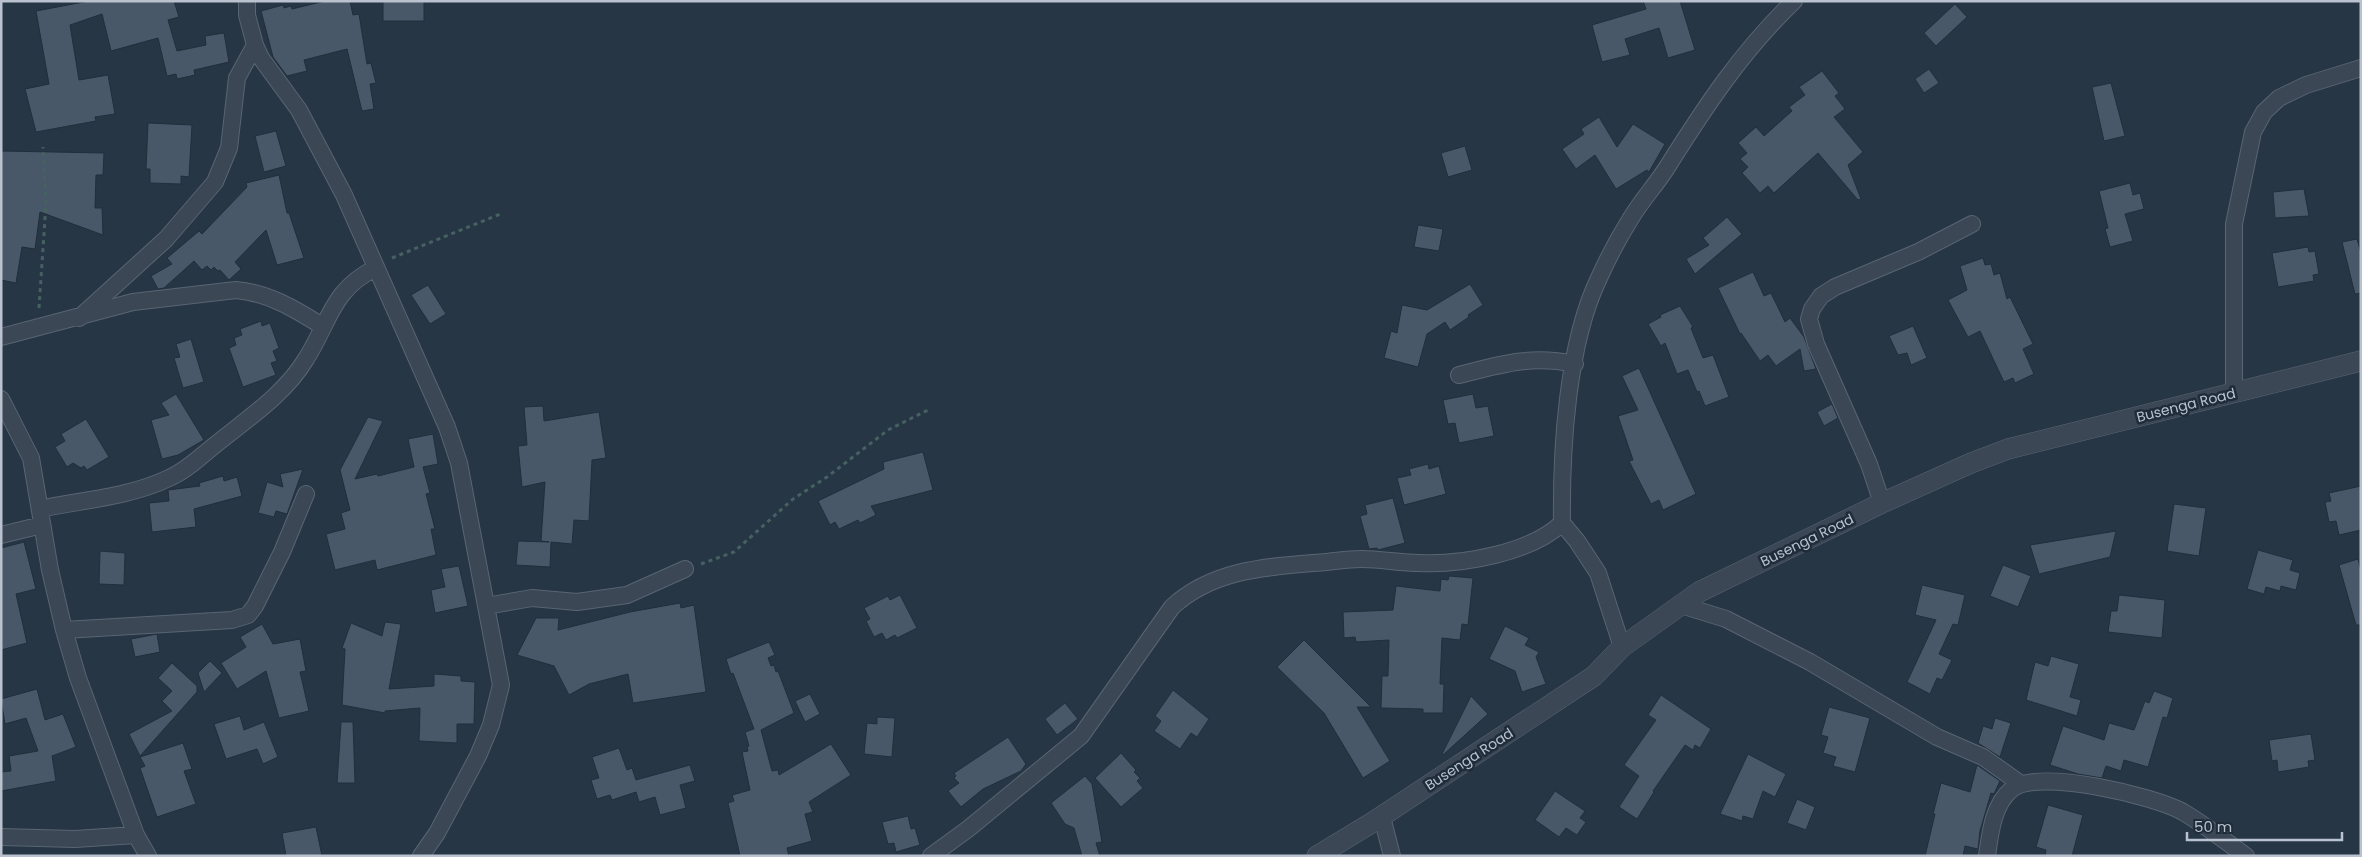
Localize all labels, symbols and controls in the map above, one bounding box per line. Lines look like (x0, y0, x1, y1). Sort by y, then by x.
street label: Busenga Road (2134, 383, 2238, 427)
street label: Busenga Road (1757, 509, 1857, 571)
street label: Busenga Road (1421, 723, 1517, 795)
scale bar (2187, 810, 2342, 842)
text: 50 m (2194, 816, 2232, 837)

